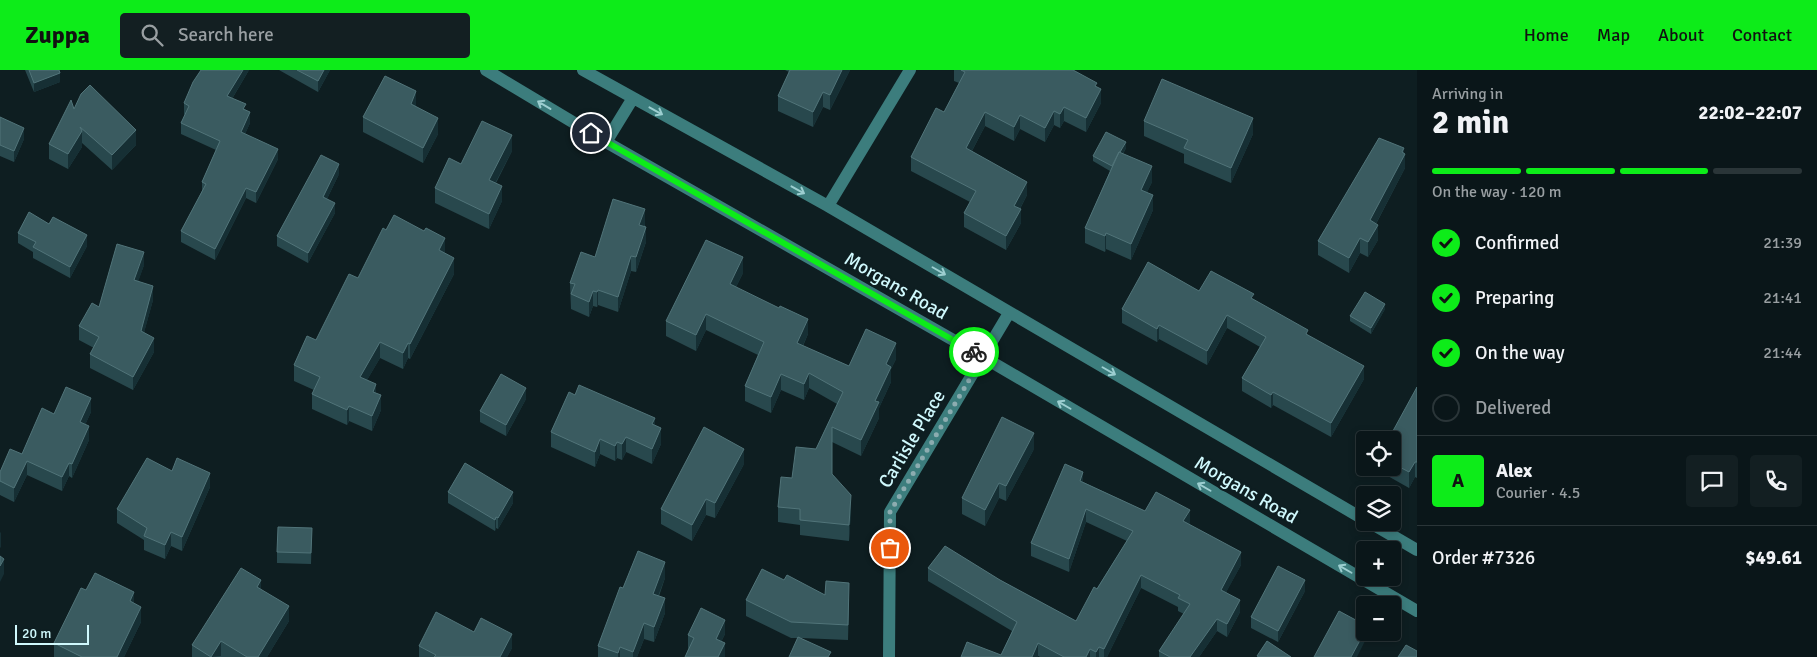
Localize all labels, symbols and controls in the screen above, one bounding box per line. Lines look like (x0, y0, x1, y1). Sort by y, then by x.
search box (120, 13, 470, 58)
text: Zuppa (25, 20, 90, 50)
icon: search (138, 21, 166, 49)
text: Search here (178, 23, 274, 47)
text: Home (1524, 24, 1569, 46)
text: Map (1597, 24, 1630, 46)
text: About (1658, 24, 1704, 46)
text: Contact (1732, 24, 1792, 46)
text: Arriving in (1432, 84, 1503, 104)
one-way arrow (538, 100, 552, 110)
text: 22:02–22:07 (1698, 101, 1802, 125)
text: 2 min (1432, 103, 1509, 142)
one-way arrow (648, 106, 663, 116)
pin (570, 112, 612, 154)
icon: home (577, 119, 605, 147)
text: On the way · 120 m (1432, 182, 1562, 202)
one-way arrow (790, 185, 805, 195)
icon: check (1432, 229, 1460, 257)
text: Confirmed (1475, 231, 1559, 255)
text: 21:39 (1763, 233, 1802, 253)
street label: Morgans Road (840, 247, 952, 325)
one-way arrow (931, 267, 945, 277)
icon: check (1432, 284, 1460, 312)
text: Preparing (1475, 286, 1554, 310)
text: 21:41 (1763, 288, 1802, 308)
courier (949, 327, 999, 377)
icon: bike (960, 338, 988, 366)
icon: check (1432, 339, 1460, 367)
text: On the way (1475, 341, 1565, 365)
text: 21:44 (1763, 343, 1802, 363)
one-way arrow (1101, 367, 1116, 376)
street label: Carlisle Place (873, 386, 951, 492)
text: Delivered (1475, 396, 1551, 420)
one-way arrow (1057, 400, 1072, 410)
map controls (1356, 431, 1401, 641)
button: locate (1356, 431, 1401, 476)
street label: Morgans Road (1190, 451, 1302, 529)
button: chat (1686, 455, 1738, 507)
button: phone (1750, 455, 1802, 507)
text: Alex (1496, 459, 1532, 483)
text: A (1452, 469, 1464, 493)
one-way arrow (1197, 482, 1212, 492)
text: Courier · 4.5 (1496, 483, 1580, 503)
button: layers (1356, 486, 1401, 531)
pin (869, 527, 911, 569)
icon: bag (876, 534, 904, 562)
button: + (1356, 541, 1401, 586)
text: Order #7326 (1432, 546, 1535, 570)
text: $49.61 (1745, 546, 1802, 570)
one-way arrow (1337, 564, 1352, 574)
button: − (1356, 596, 1401, 641)
scale bar (15, 622, 89, 645)
text: 20 m (22, 625, 51, 642)

